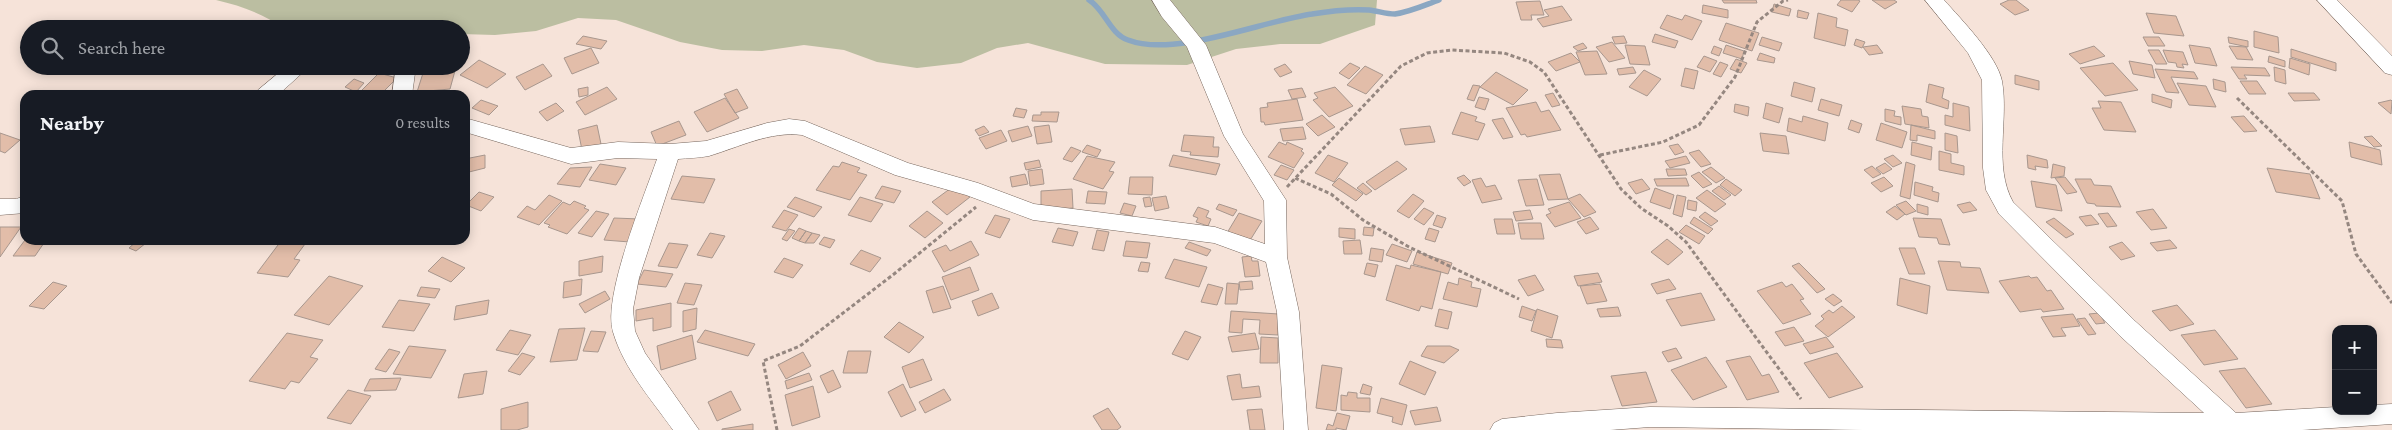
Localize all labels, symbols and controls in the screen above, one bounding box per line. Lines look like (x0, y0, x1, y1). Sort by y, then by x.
search box (20, 20, 470, 75)
icon: search (38, 34, 66, 62)
text: Search here (78, 37, 165, 58)
text: Nearby (40, 111, 104, 135)
text: 0 results (395, 114, 450, 131)
map controls (2332, 325, 2377, 415)
button: + (2332, 325, 2377, 370)
button: − (2332, 370, 2377, 415)

